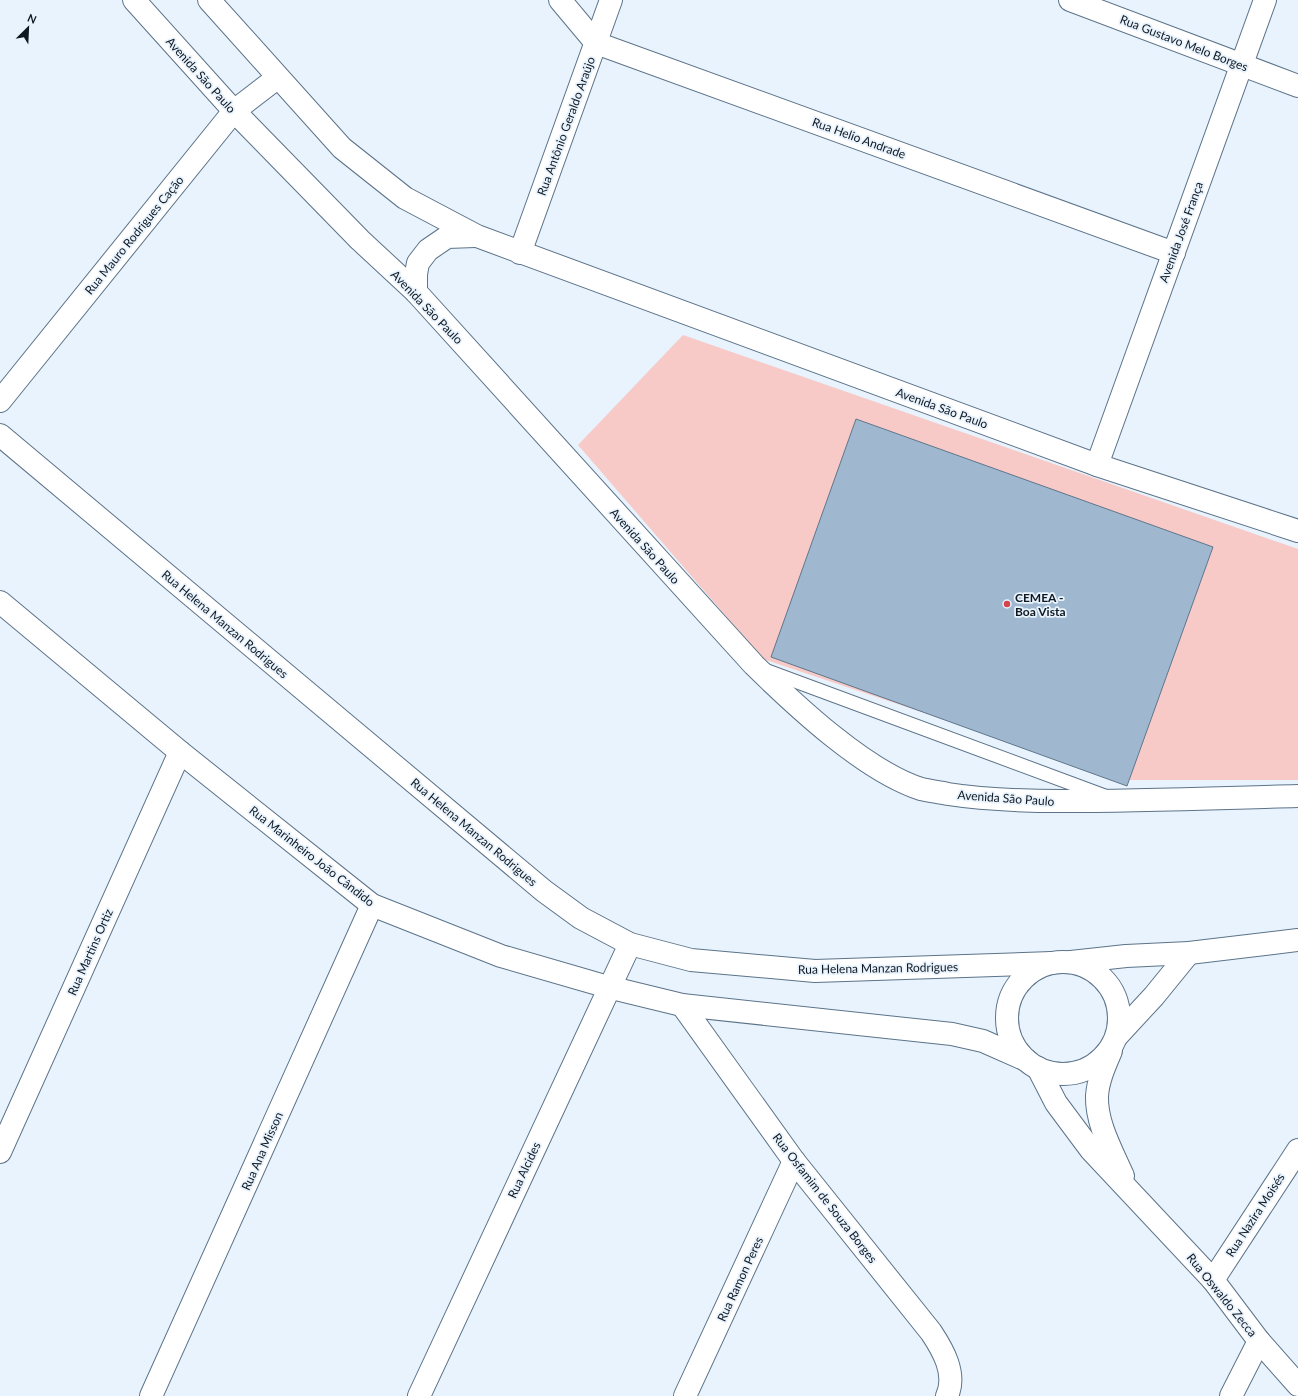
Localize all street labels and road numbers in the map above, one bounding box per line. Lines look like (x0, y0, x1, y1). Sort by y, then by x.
street label: Rua Gustavo Melo Borges (1118, 12, 1250, 74)
street label: Avenida São Paulo (163, 34, 239, 116)
street label: Rua Antônio Geraldo Araújo (534, 54, 598, 198)
street label: Rua Helio Andrade (810, 114, 908, 162)
street label: Rua Mauro Rodrigues Cação (81, 172, 187, 297)
street label: Avenida José França (1156, 180, 1206, 284)
street label: Avenida São Paulo (388, 267, 466, 347)
street label: Avenida São Paulo (894, 384, 990, 432)
street label: Avenida São Paulo (607, 505, 683, 587)
street label: Rua Helena Manzan Rodrigues (159, 567, 291, 681)
street label: Rua Helena Manzan Rodrigues (408, 775, 540, 889)
street label: Avenida São Paulo (957, 787, 1055, 809)
street label: Rua Marinheiro João Cândido (246, 802, 378, 910)
street label: Rua Martins Ortiz (64, 906, 116, 998)
street label: Rua Helena Manzan Rodrigues (798, 959, 958, 977)
street label: Rua Ana Misson (238, 1109, 286, 1193)
street label: Rua Osfamim de Souza Borges (770, 1130, 880, 1266)
street label: Rua Alcides (504, 1139, 544, 1201)
street label: Rua Nazira Moisés (1222, 1170, 1288, 1260)
street label: Rua Ramon Peres (714, 1234, 766, 1324)
street label: Rua Oswaldo Zecca (1184, 1250, 1260, 1340)

